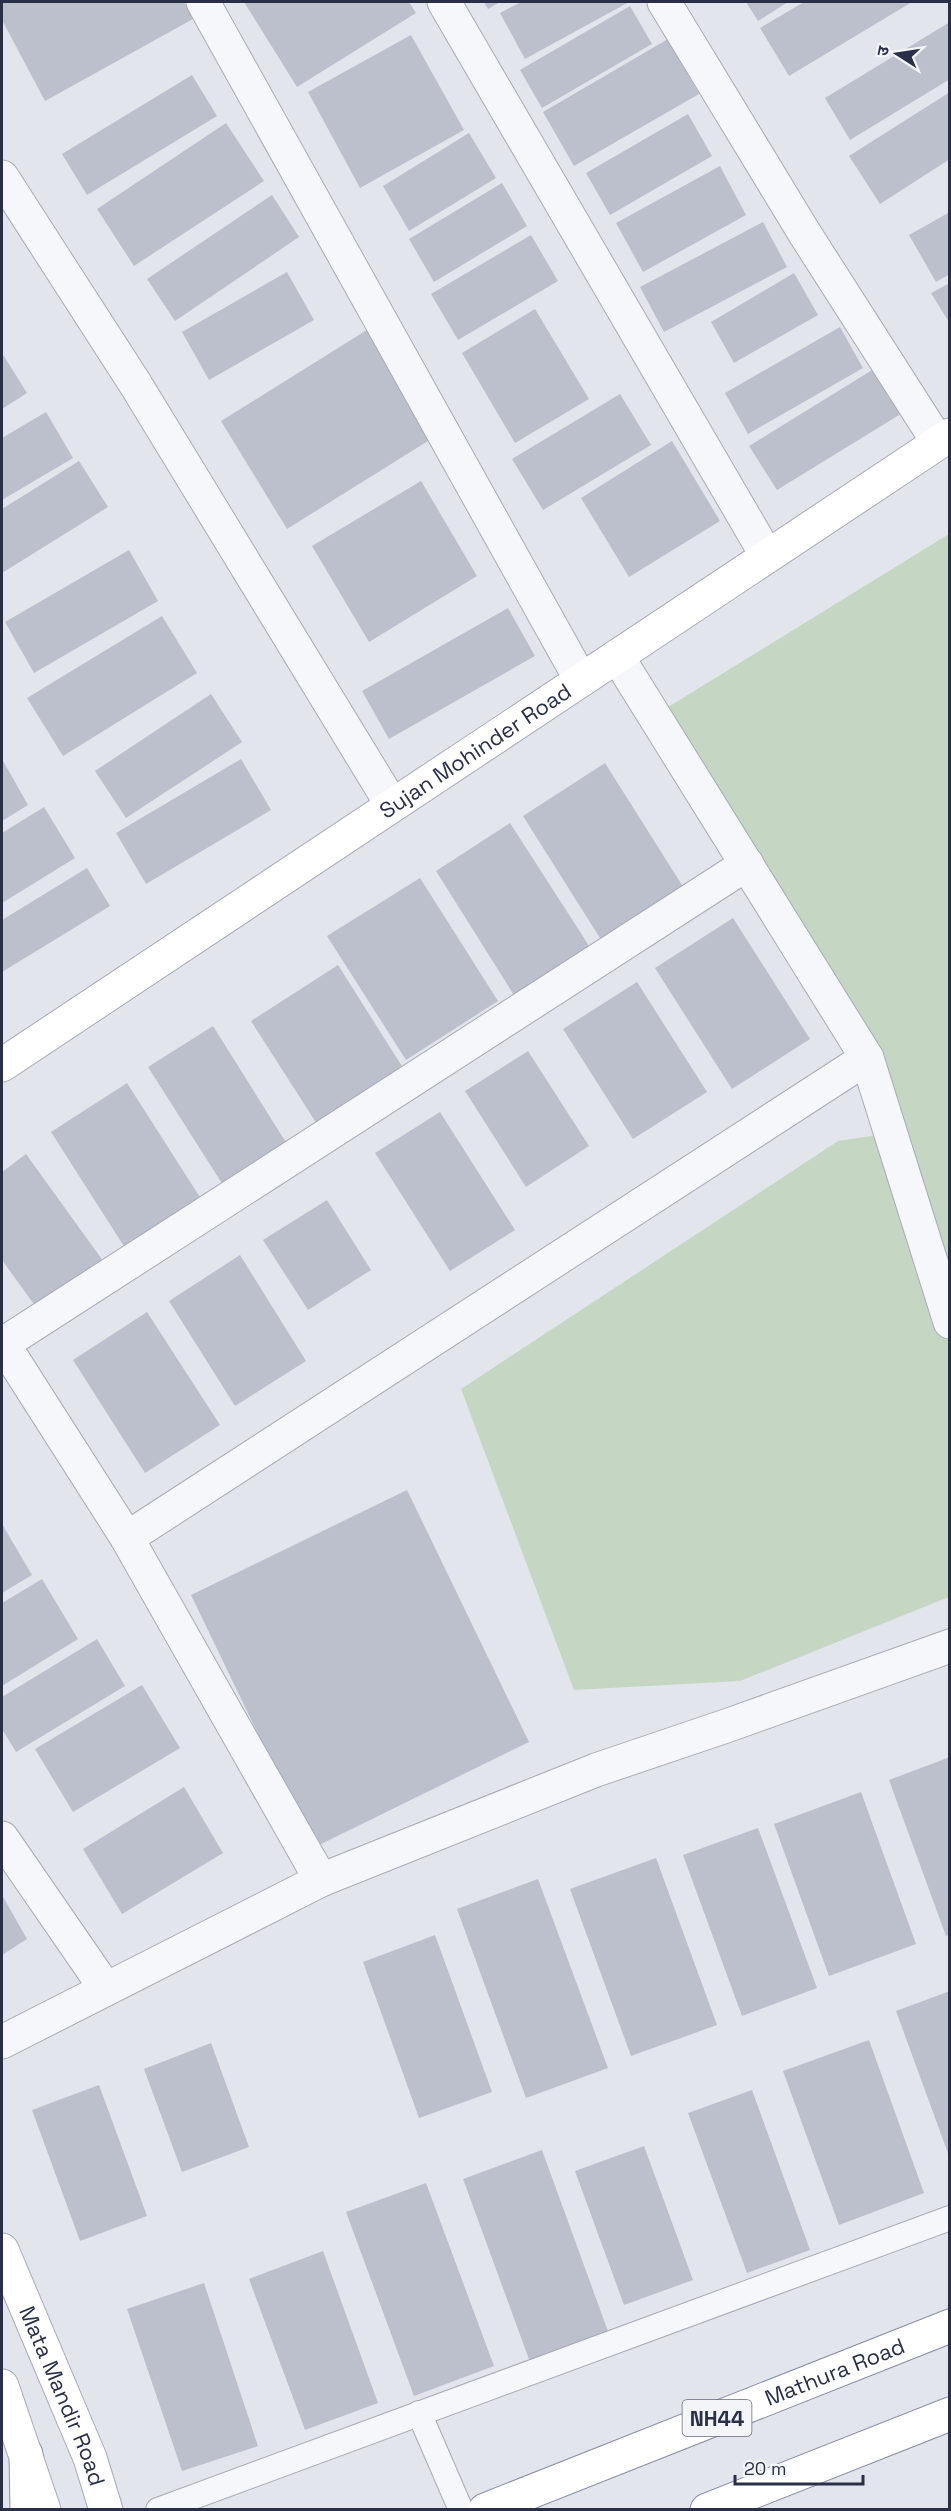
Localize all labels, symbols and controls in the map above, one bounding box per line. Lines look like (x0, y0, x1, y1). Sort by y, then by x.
north arrow (867, 24, 927, 84)
text: उ (872, 44, 894, 58)
street label: Sujan Mohinder Road (374, 677, 576, 824)
street label: Mata Mandir Road (13, 2302, 112, 2489)
street label: Mathura Road (761, 2331, 909, 2412)
road number: NH44 (682, 2400, 752, 2436)
scale bar (735, 2448, 862, 2486)
text: 20 m (744, 2457, 787, 2480)

